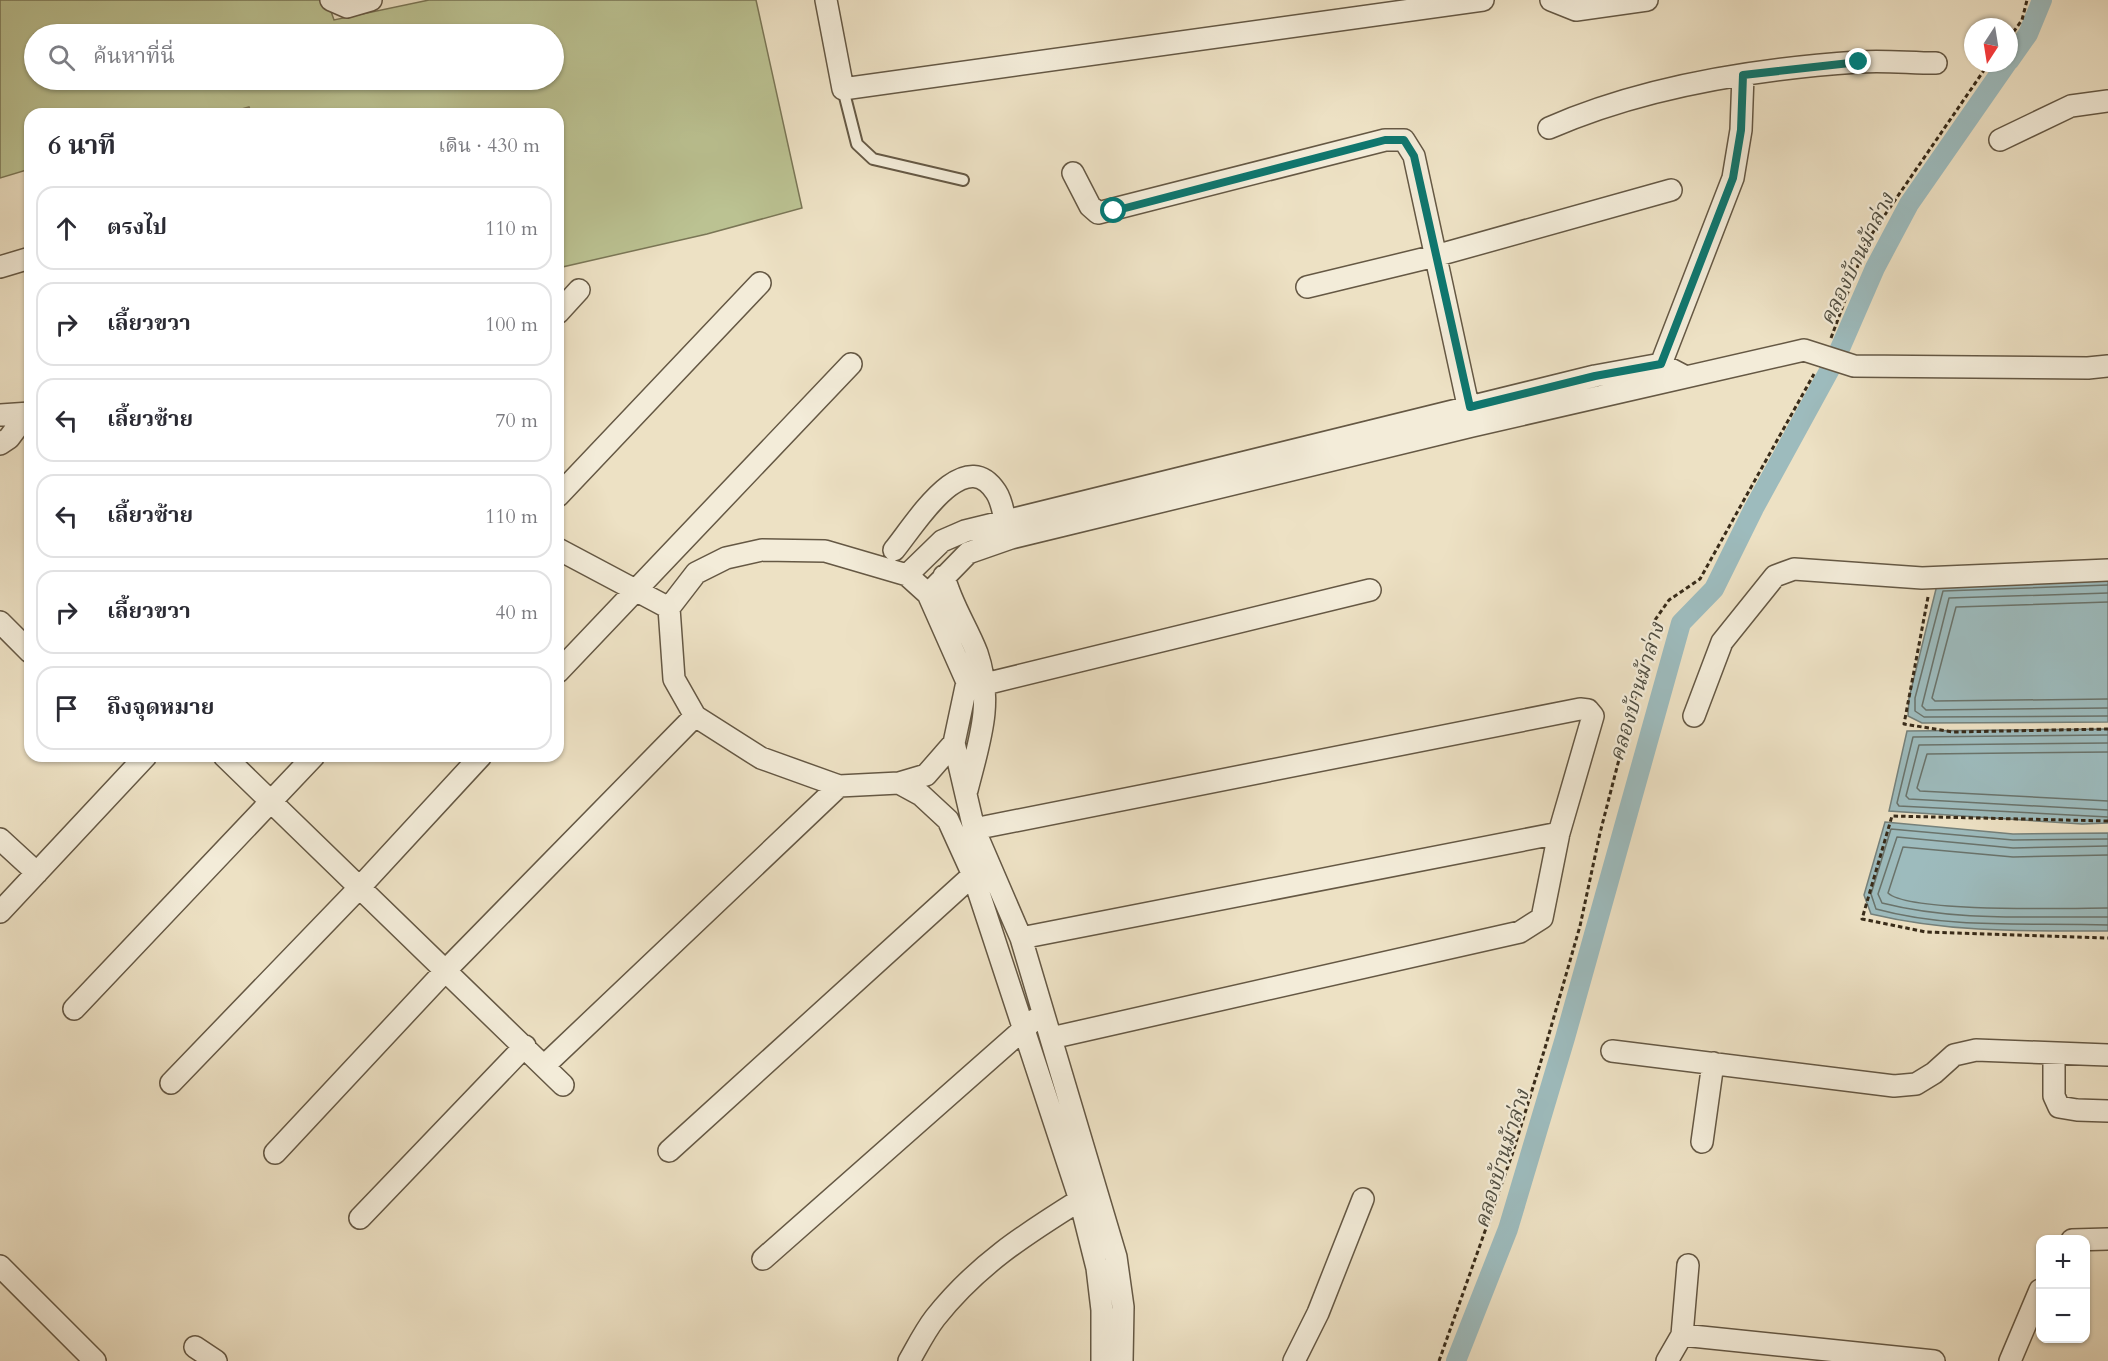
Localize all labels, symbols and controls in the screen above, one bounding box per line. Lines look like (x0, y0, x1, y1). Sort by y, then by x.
north arrow (1964, 18, 2018, 72)
search box (24, 24, 564, 90)
icon: search (45, 41, 78, 74)
text: ค้นหาที่นี่ (93, 41, 175, 71)
route end (1845, 48, 1871, 74)
text: 6 นาที (48, 128, 116, 163)
text: เดิน · 430 m (438, 132, 540, 159)
water label: คลองบ้านม้าล่าง (1813, 187, 1902, 330)
route start (1100, 197, 1126, 223)
icon: ahead (50, 212, 83, 245)
text: ตรงไป (107, 212, 167, 242)
text: 110 m (485, 215, 538, 242)
icon: right (50, 308, 83, 341)
text: เลี้ยวขวา (107, 308, 191, 338)
text: 100 m (485, 311, 538, 338)
icon: left (50, 404, 83, 437)
text: เลี้ยวซ้าย (107, 404, 193, 434)
text: 70 m (495, 407, 538, 434)
icon: left (50, 500, 83, 533)
text: เลี้ยวซ้าย (107, 500, 193, 530)
text: 110 m (485, 503, 538, 530)
icon: right (50, 596, 83, 629)
text: เลี้ยวขวา (107, 596, 191, 626)
text: 40 m (495, 599, 538, 626)
water label: คลองบ้านม้าล่าง (1602, 618, 1672, 765)
icon: arrive (50, 692, 83, 725)
text: ถึงจุดหมาย (107, 692, 214, 722)
water label: คลองบ้านม้าล่าง (1467, 1085, 1537, 1232)
map controls (2036, 1235, 2090, 1343)
button: + (2036, 1235, 2090, 1289)
button: − (2036, 1289, 2090, 1343)

